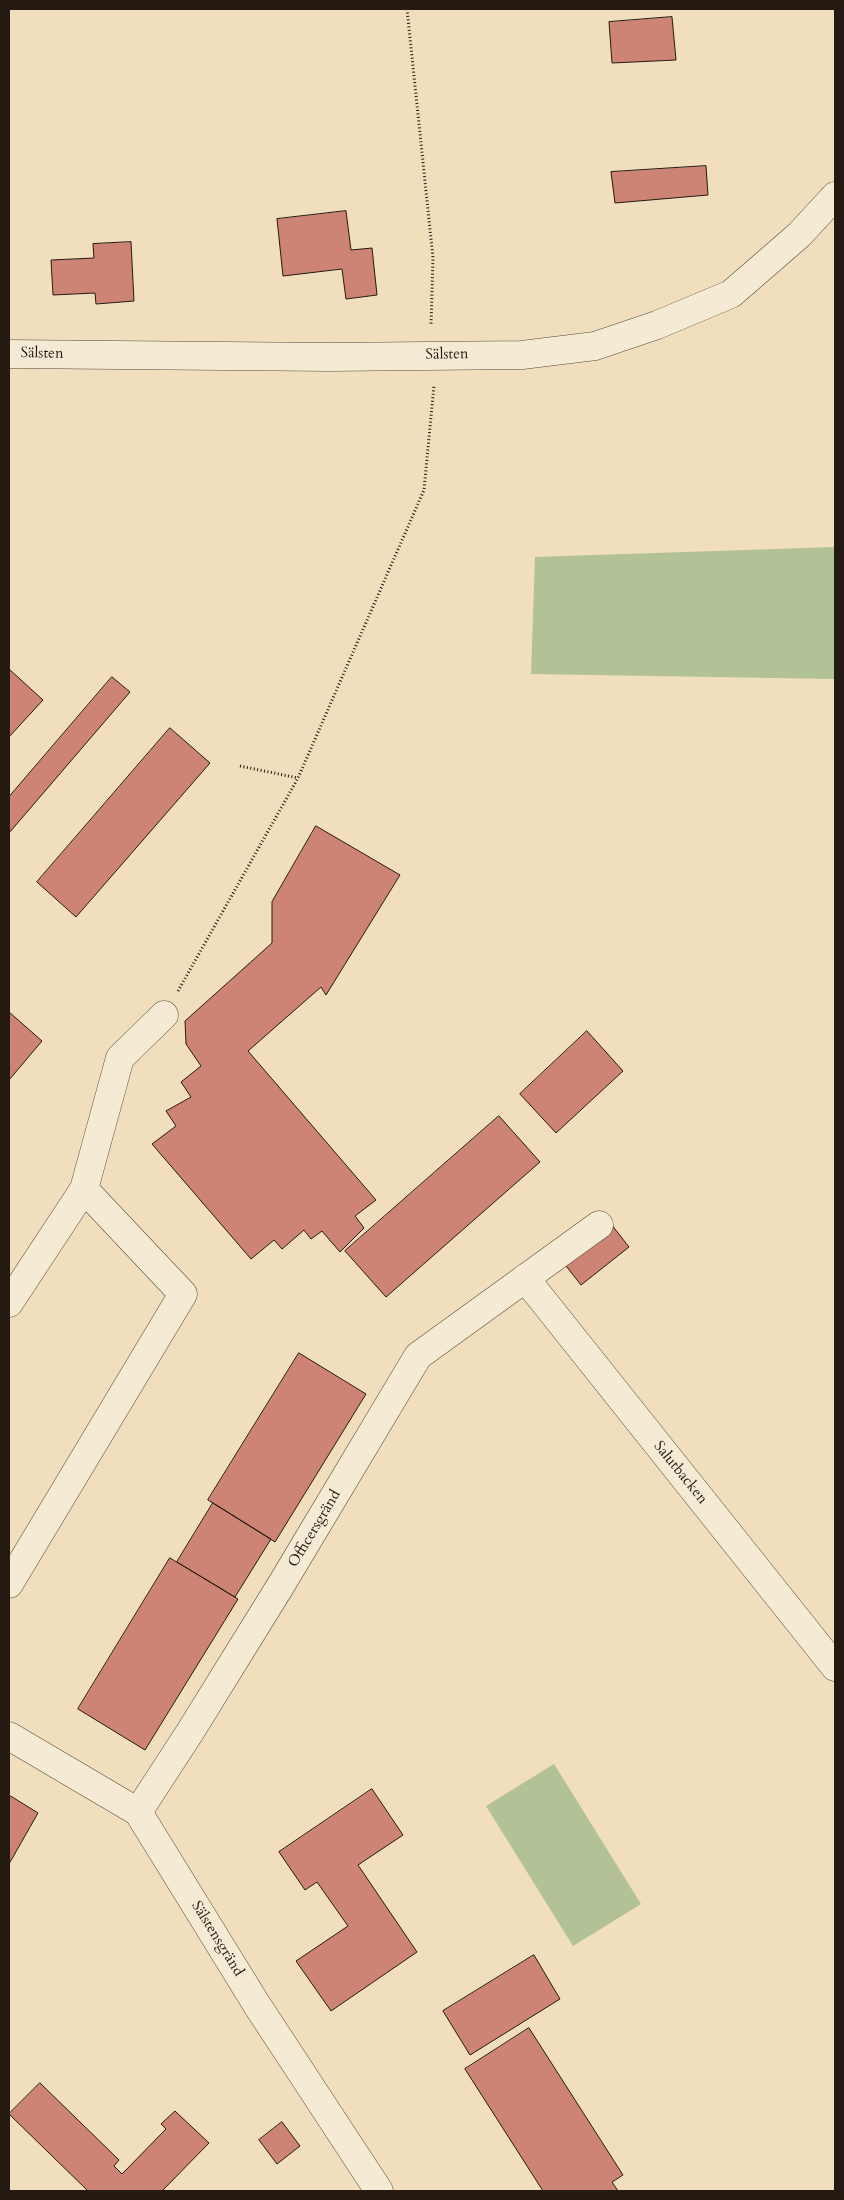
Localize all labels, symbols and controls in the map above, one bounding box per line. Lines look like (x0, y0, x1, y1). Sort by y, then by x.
street label: Sälsten (20, 345, 64, 363)
street label: Sälsten (425, 346, 469, 364)
street label: Salutbacken (649, 1438, 711, 1508)
street label: Officersgränd (285, 1487, 345, 1571)
street label: Sälstensgränd (187, 1898, 247, 1980)

